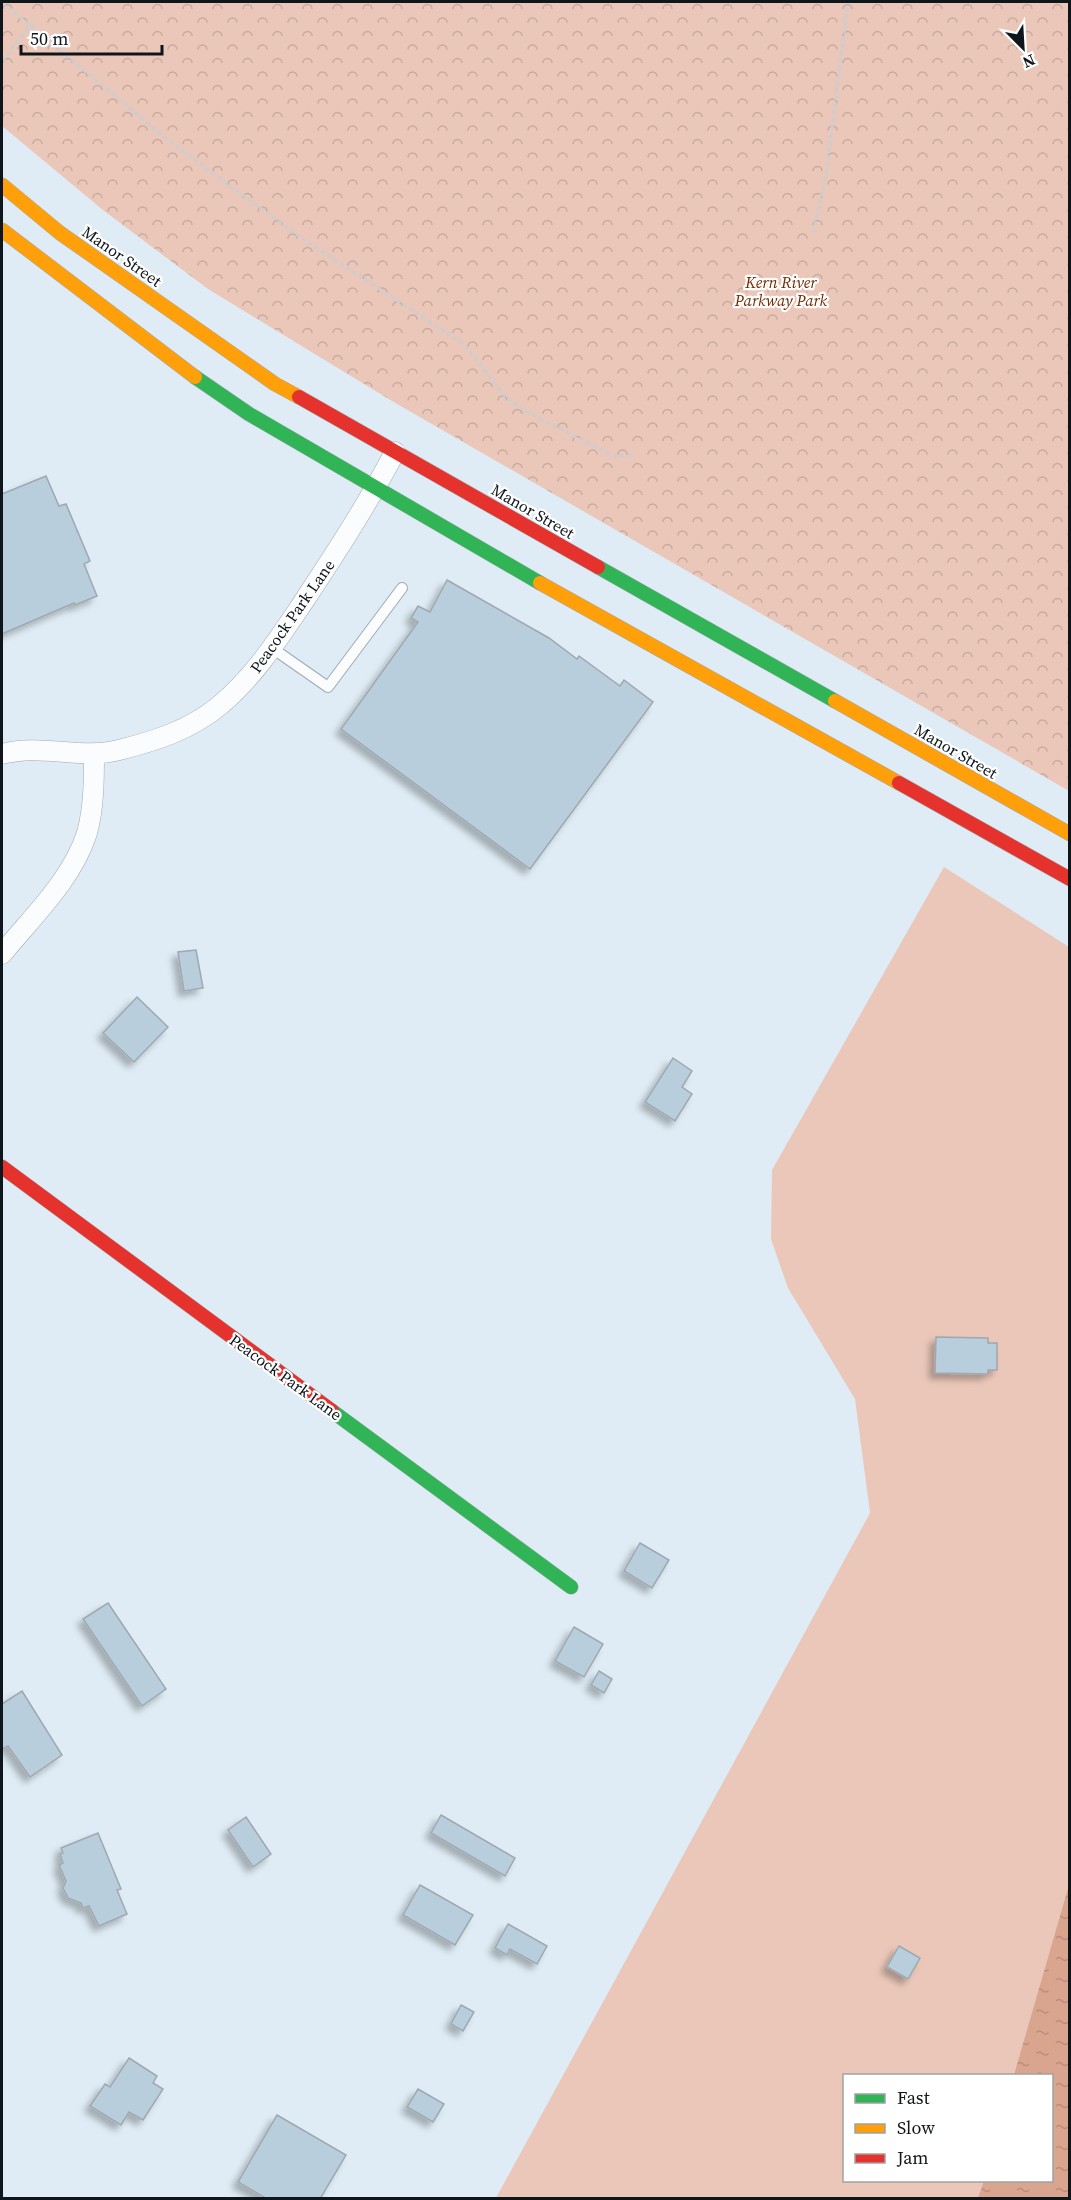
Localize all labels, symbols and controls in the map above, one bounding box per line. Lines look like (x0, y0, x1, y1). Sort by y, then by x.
scale bar (21, 18, 162, 56)
north arrow (993, 18, 1053, 78)
text: 50 m (30, 26, 68, 51)
text: N (1019, 49, 1039, 74)
street label: Manor Street (78, 220, 167, 292)
park label: Kern River Parkway Park (734, 271, 828, 311)
street label: Manor Street (487, 478, 579, 544)
street label: Peacock Park Lane (245, 555, 339, 677)
street label: Manor Street (910, 718, 1002, 784)
street label: Peacock Park Lane (225, 1329, 347, 1425)
legend (843, 2074, 1053, 2182)
text: Fast (897, 2085, 930, 2110)
text: Slow (897, 2115, 935, 2140)
text: Jam (896, 2145, 929, 2170)

